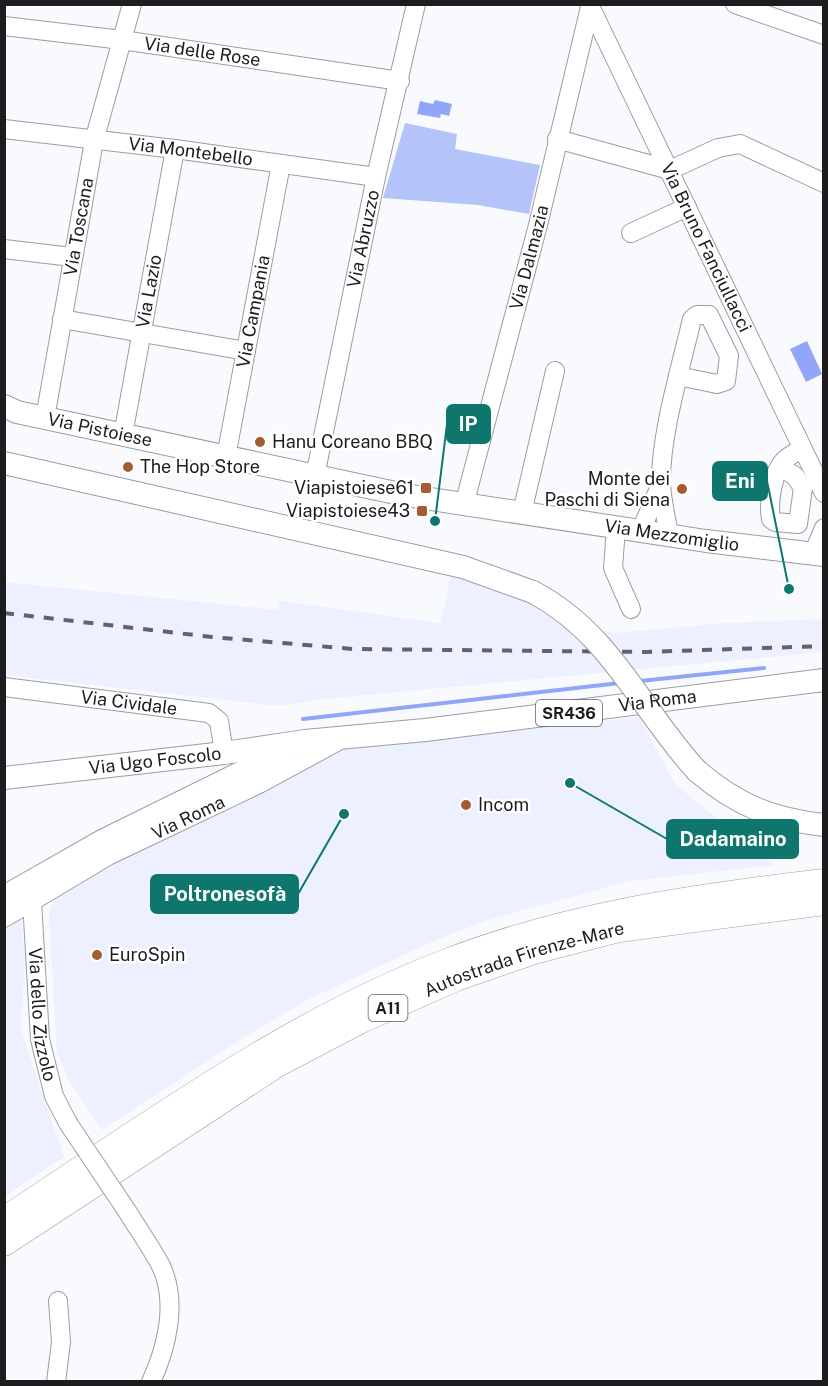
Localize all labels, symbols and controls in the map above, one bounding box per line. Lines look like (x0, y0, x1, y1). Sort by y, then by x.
street label: Via delle Rose (143, 32, 262, 70)
street label: Via Montebello (127, 133, 254, 170)
street label: Via Bruno Fanciullacci (657, 159, 756, 335)
street label: Via Toscana (59, 176, 97, 278)
street label: Via Abruzzo (343, 188, 383, 290)
street label: Via Dalmazia (505, 203, 552, 312)
street label: Via Lazio (132, 253, 166, 330)
street label: Via Campania (232, 253, 274, 369)
callout: IP (447, 405, 490, 443)
street label: Via Pistoiese (46, 408, 154, 451)
text: IP (458, 412, 478, 436)
place label: Hanu Coreano BBQ (272, 431, 433, 452)
marker: Hanu Coreano BBQ (253, 435, 267, 449)
place label: The Hop Store (140, 456, 260, 477)
marker: The Hop Store (121, 460, 135, 474)
callout: Eni (713, 462, 767, 500)
place label: Monte dei Paschi di Siena (544, 468, 670, 510)
text: Eni (725, 469, 755, 493)
place label: Viapistoiese61 (294, 477, 414, 498)
marker: Viapistoiese61 (419, 481, 433, 495)
marker: Monte dei Paschi di Siena (675, 482, 689, 496)
place label: Viapistoiese43 (286, 500, 410, 521)
marker: Viapistoiese43 (415, 504, 429, 518)
street label: Via Mezzomiglio (603, 515, 740, 555)
street label: Via Roma (617, 685, 698, 716)
street label: Via Cividale (79, 686, 179, 719)
road number: SR436 (536, 700, 602, 726)
street label: Via Ugo Foscolo (88, 742, 222, 778)
street label: Via Roma (148, 791, 228, 844)
place label: Incom (478, 794, 529, 815)
marker: Incom (459, 798, 473, 812)
callout: Dadamaino (667, 820, 798, 858)
text: Dadamaino (679, 827, 787, 851)
callout: Poltronesofà (151, 875, 298, 913)
text: Poltronesofà (164, 882, 286, 906)
street label: Autostrada Firenze-Mare (421, 917, 625, 1001)
place label: EuroSpin (109, 944, 185, 965)
street label: Via dello Zizzolo (25, 947, 61, 1083)
marker: EuroSpin (90, 948, 104, 962)
road number: A11 (368, 995, 408, 1021)

